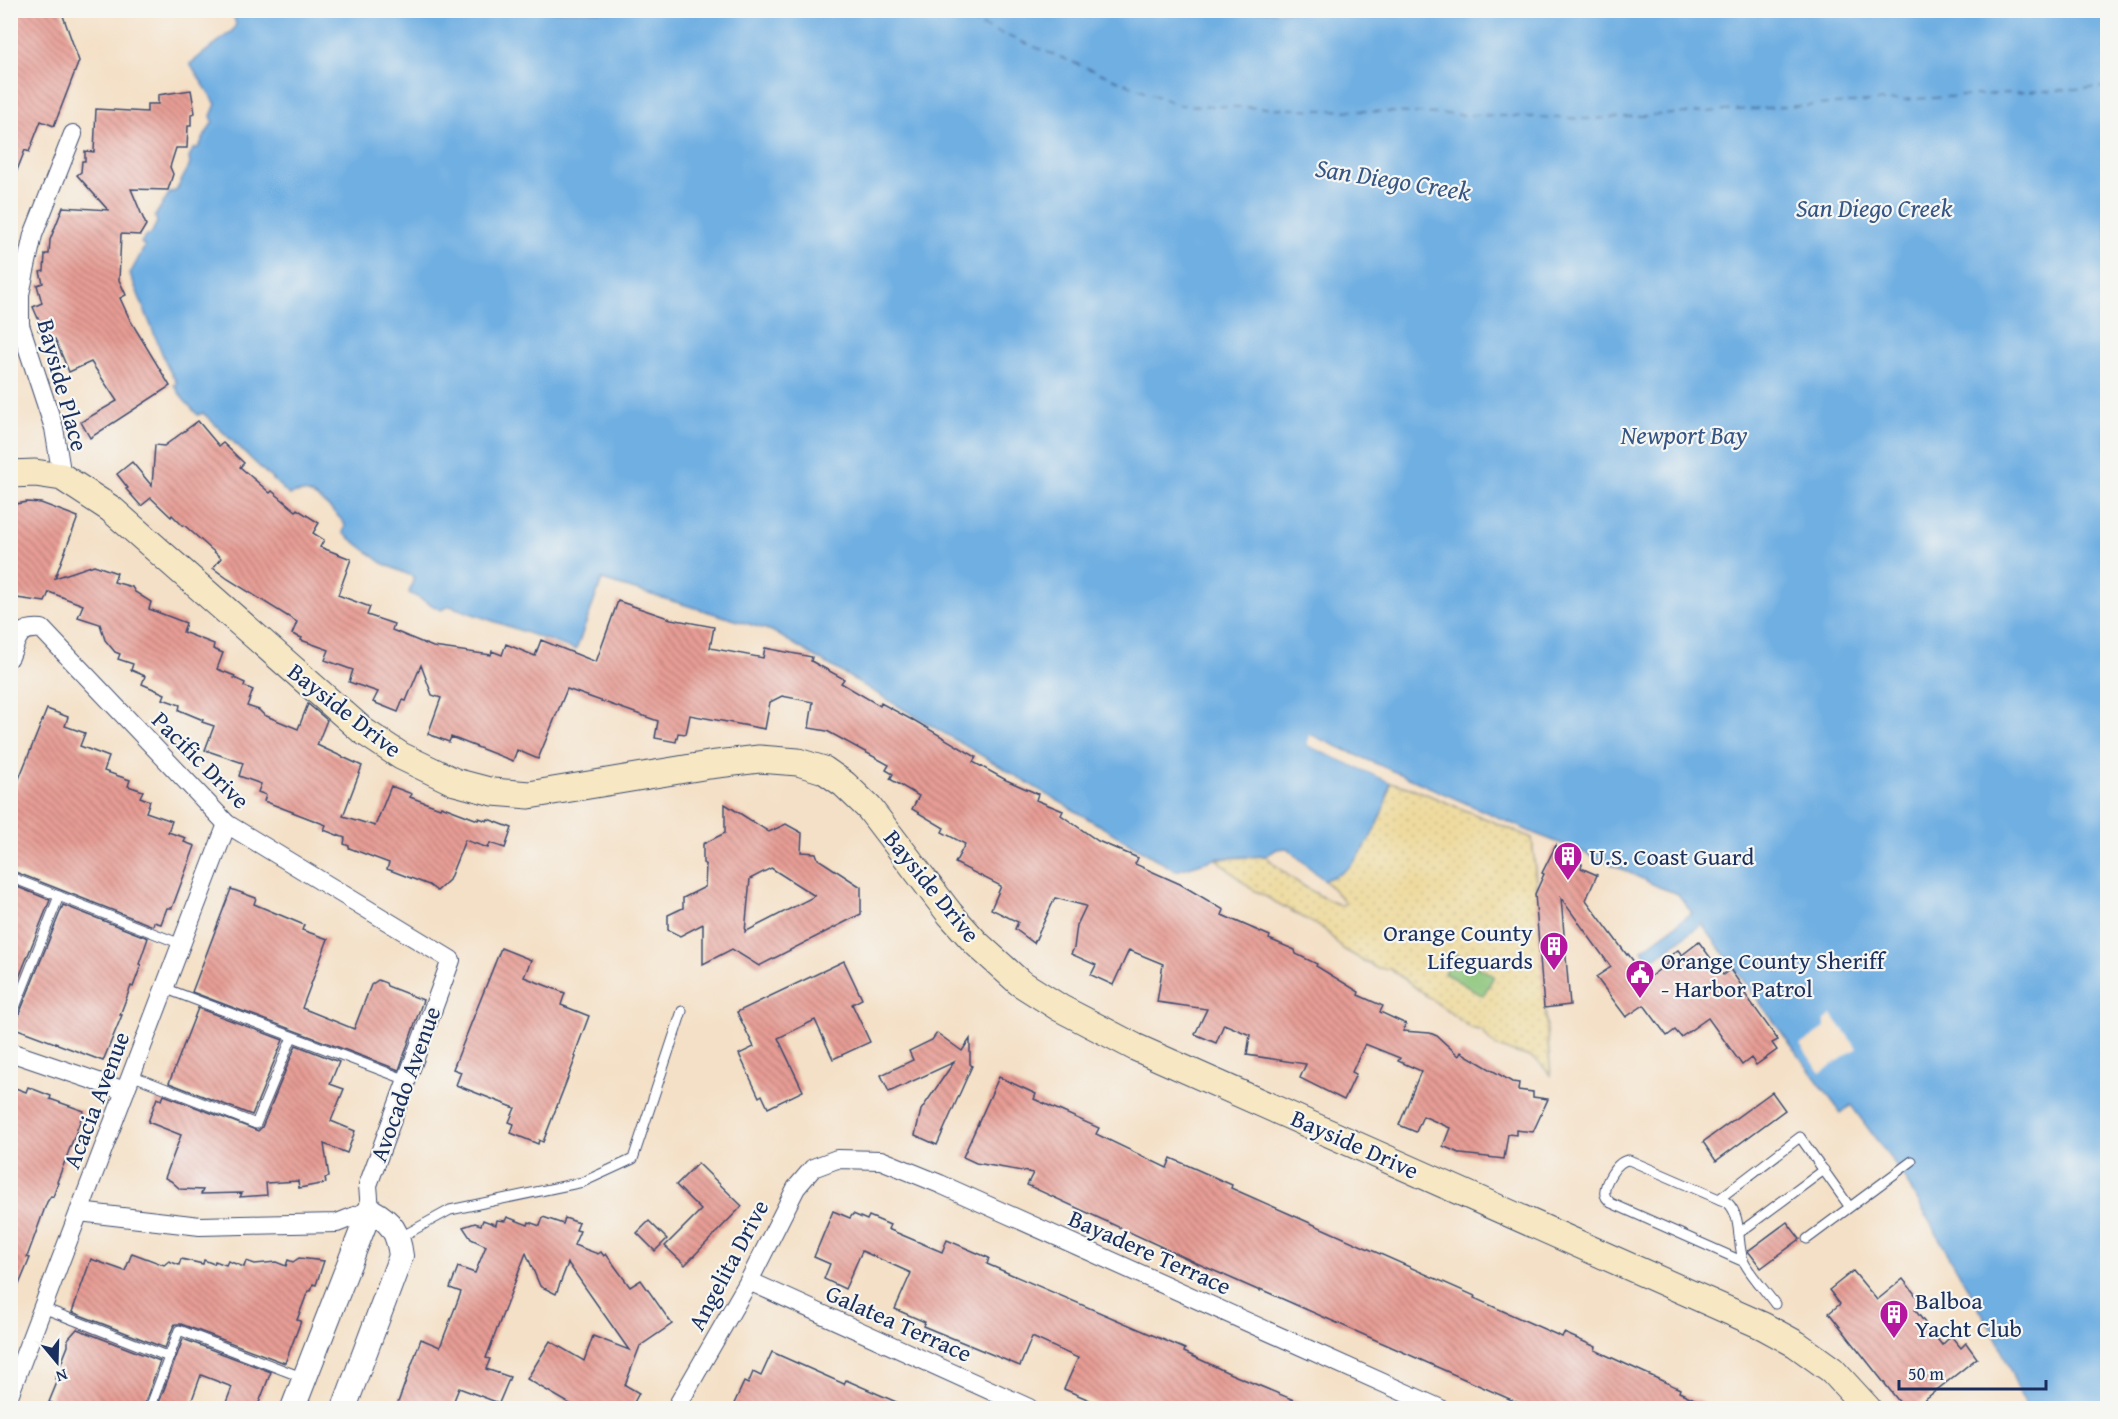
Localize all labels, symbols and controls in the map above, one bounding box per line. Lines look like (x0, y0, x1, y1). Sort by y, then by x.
water label: San Diego Creek (1313, 147, 1474, 211)
water label: San Diego Creek (1796, 188, 1952, 227)
street label: Bayside Place (29, 315, 97, 455)
water label: Newport Bay (1619, 415, 1748, 454)
street label: Bayside Drive (280, 654, 410, 766)
street label: Pacific Drive (144, 703, 258, 817)
street label: Bayside Drive (875, 822, 989, 950)
place label: U.S. Coast Guard (1589, 839, 1755, 874)
building icon: U.S. Coast Guard (1552, 840, 1584, 882)
place label: Orange County Lifeguards (1383, 915, 1533, 978)
building icon: Orange County Lifeguards (1538, 930, 1570, 972)
place label: Orange County Sheriff - Harbor Patrol (1661, 943, 1887, 1006)
public building icon: Orange County Sheriff - Harbor Patrol (1624, 958, 1656, 1000)
street label: Avocado Avenue (361, 1001, 449, 1167)
street label: Acacia Avenue (54, 1026, 138, 1174)
street label: Bayside Drive (1286, 1100, 1424, 1188)
street label: Angelita Drive (679, 1193, 777, 1337)
street label: Bayadere Terrace (1063, 1201, 1237, 1303)
street label: Galatea Terrace (820, 1275, 978, 1371)
place label: Balboa Yacht Club (1915, 1283, 2022, 1346)
building icon: Balboa Yacht Club (1878, 1298, 1910, 1340)
north arrow (27, 1332, 87, 1392)
scale bar (1899, 1353, 2046, 1391)
text: 50 m (1908, 1360, 1944, 1387)
text: N (53, 1363, 71, 1389)

